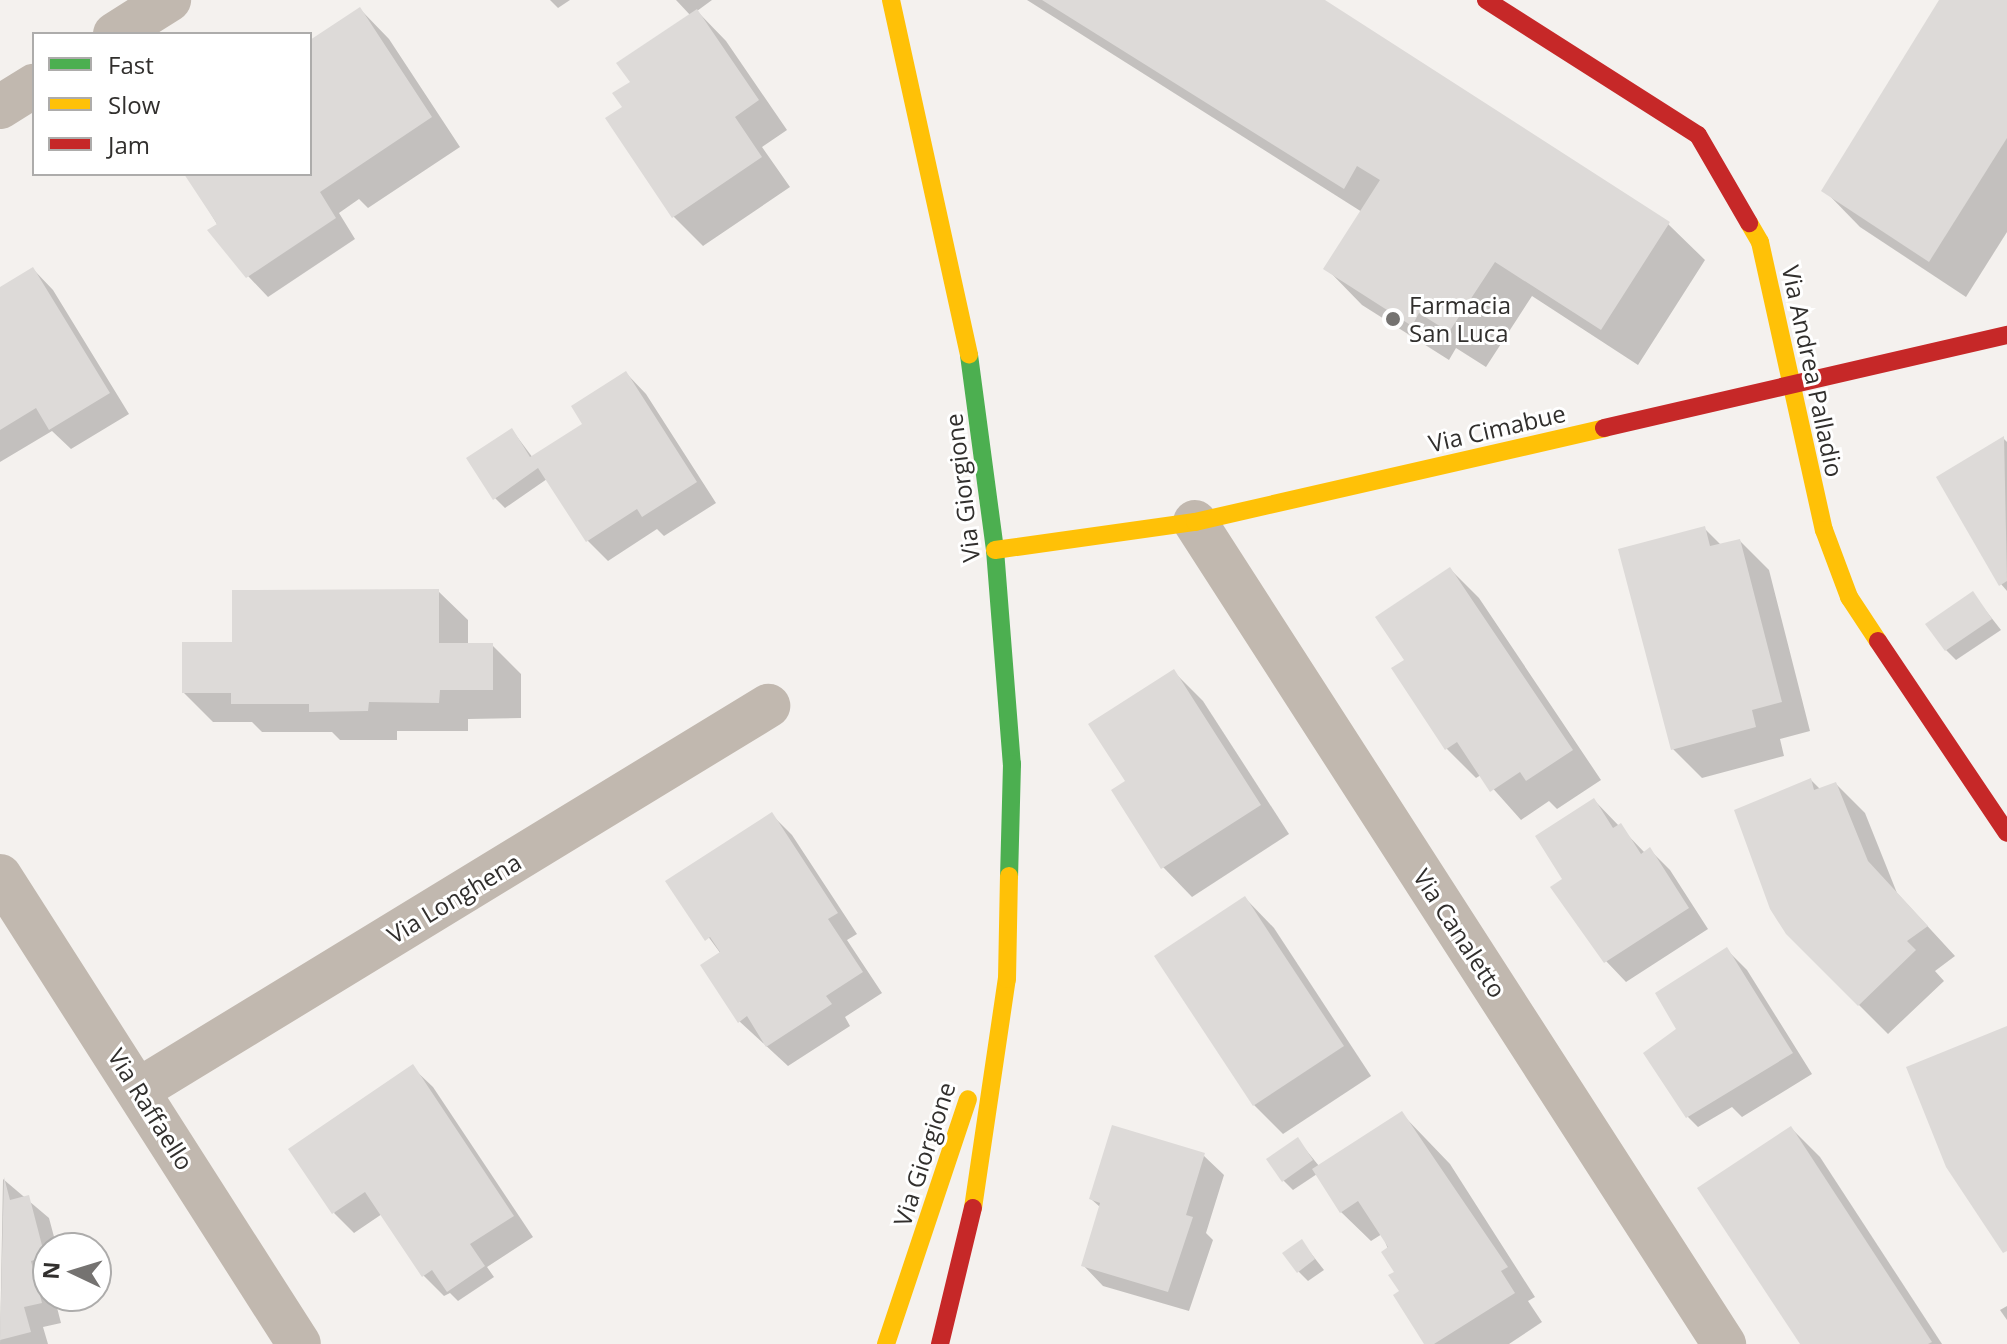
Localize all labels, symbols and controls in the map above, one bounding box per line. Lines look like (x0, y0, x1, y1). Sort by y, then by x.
legend (32, 32, 312, 176)
text: Fast (108, 48, 154, 81)
text: Slow (108, 88, 160, 121)
text: Jam (108, 128, 150, 161)
street label: Via Andrea Palladio (1776, 262, 1850, 480)
place label: Farmacia San Luca (1409, 291, 1511, 347)
marker: Farmacia San Luca (1384, 310, 1402, 328)
street label: Via Cimabue (1426, 398, 1568, 458)
street label: Via Giorgione (939, 412, 985, 564)
street label: Via Longhena (382, 847, 526, 949)
street label: Via Canaletto (1408, 863, 1512, 1003)
street label: Via Raffaello (102, 1043, 200, 1175)
street label: Via Giorgione (887, 1078, 961, 1230)
north arrow (32, 1232, 112, 1312)
text: N (34, 1261, 66, 1280)

